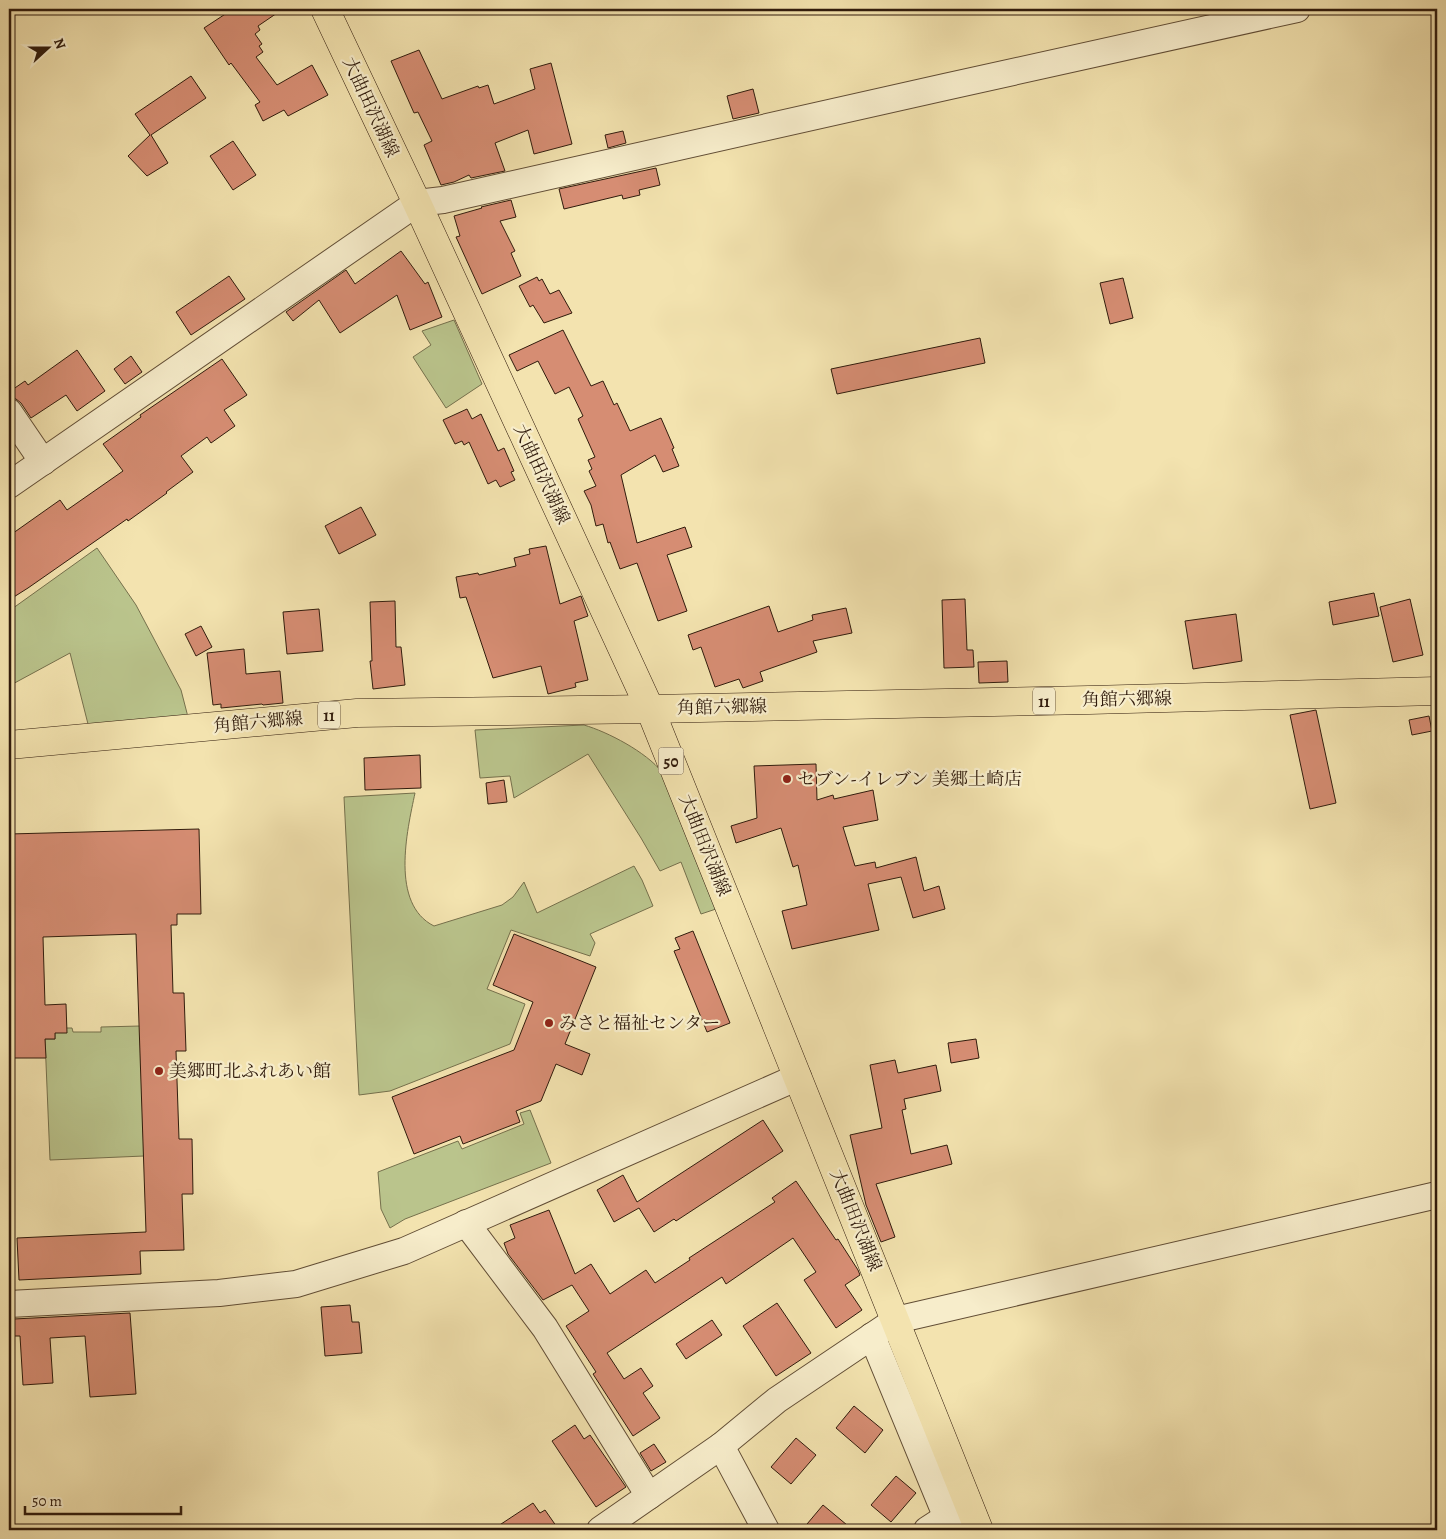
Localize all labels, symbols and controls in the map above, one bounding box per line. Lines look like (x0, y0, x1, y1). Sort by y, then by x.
north arrow (22, 22, 72, 72)
text: N (49, 35, 70, 52)
street label: 大曲田沢湖線 (337, 53, 405, 161)
street label: 大曲田沢湖線 (508, 420, 576, 528)
street label: 角館六郷線 (1082, 686, 1172, 712)
road number: 11 (1033, 688, 1055, 714)
street label: 角館六郷線 (677, 694, 767, 720)
road number: 11 (318, 702, 340, 728)
street label: 角館六郷線 (212, 706, 304, 738)
road number: 50 (658, 748, 684, 774)
place label: セブン-イレブン 美郷土崎店 (797, 767, 1022, 791)
marker: セブン-イレブン 美郷土崎店 (781, 773, 793, 785)
street label: 大曲田沢湖線 (674, 790, 736, 900)
place label: みさと福祉センター (559, 1011, 720, 1035)
marker: みさと福祉センター (543, 1017, 555, 1029)
place label: 美郷町北ふれあい館 (169, 1059, 331, 1083)
marker: 美郷町北ふれあい館 (153, 1065, 165, 1077)
street label: 大曲田沢湖線 (825, 1165, 887, 1275)
scale bar (25, 1484, 181, 1516)
text: 50 m (32, 1491, 62, 1511)

